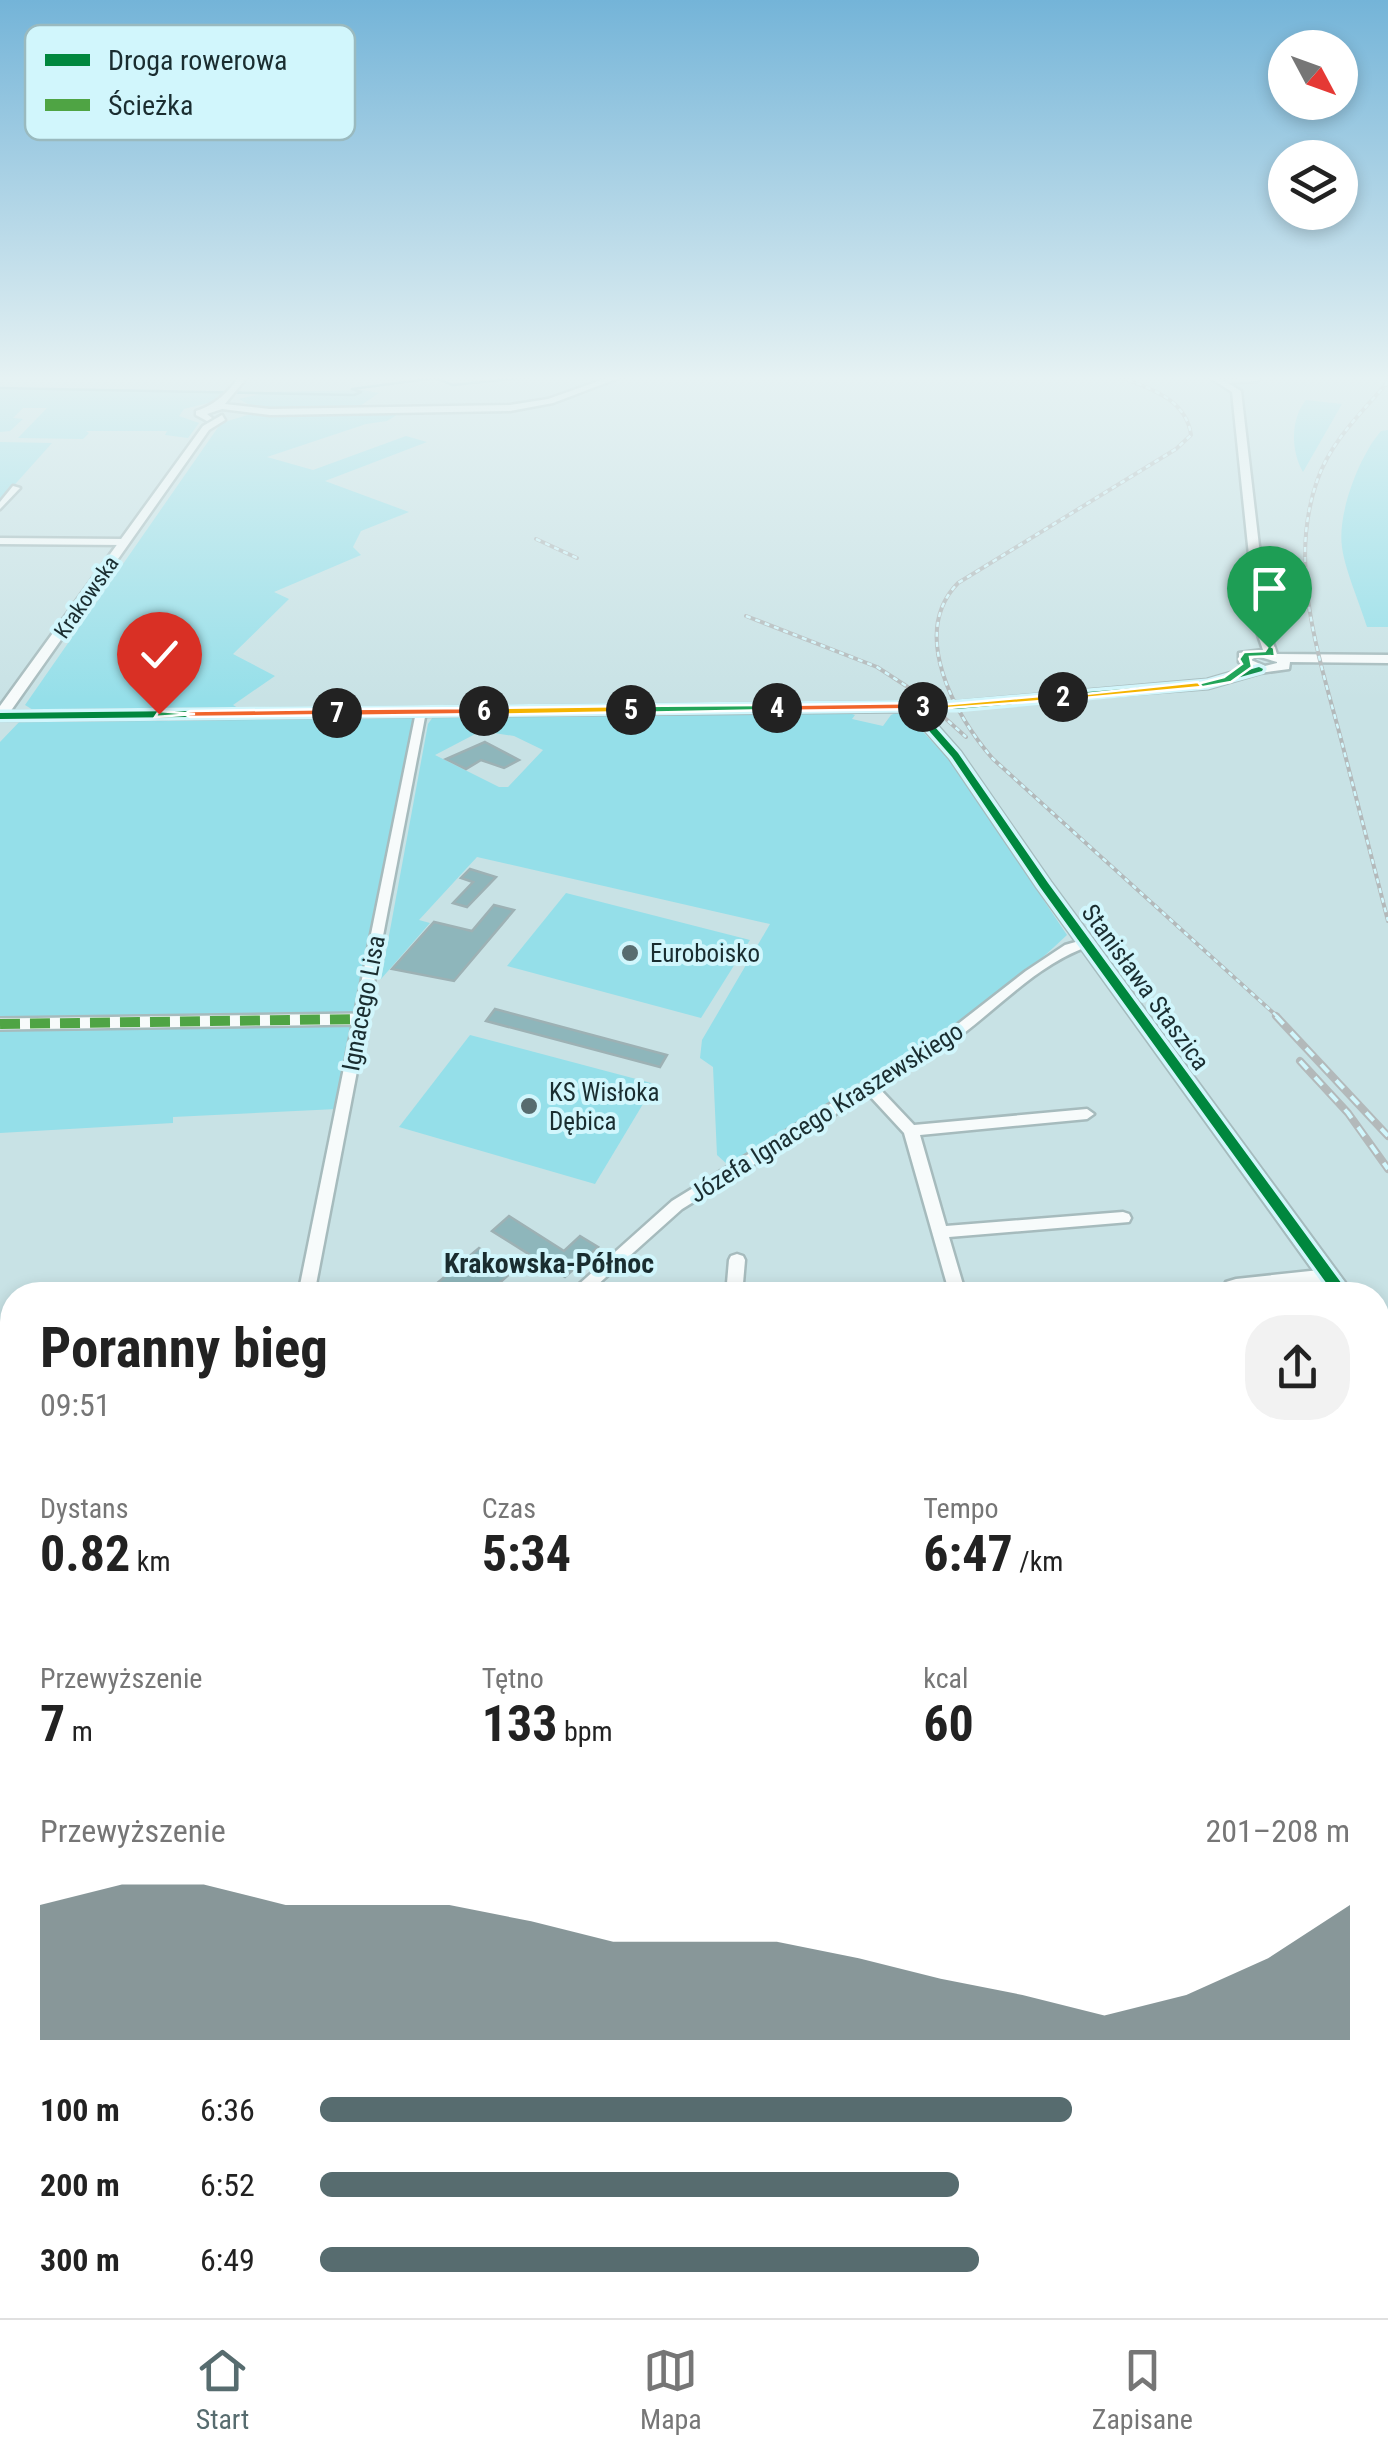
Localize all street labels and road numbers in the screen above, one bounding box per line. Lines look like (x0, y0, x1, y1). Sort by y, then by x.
street label: Krakowska (49, 551, 124, 643)
street label: Stanisława Staszica (1076, 899, 1215, 1076)
street label: Ignacego Lisa (336, 933, 391, 1073)
street label: Józefa Ignacego Kraszewskiego (684, 1016, 968, 1209)

